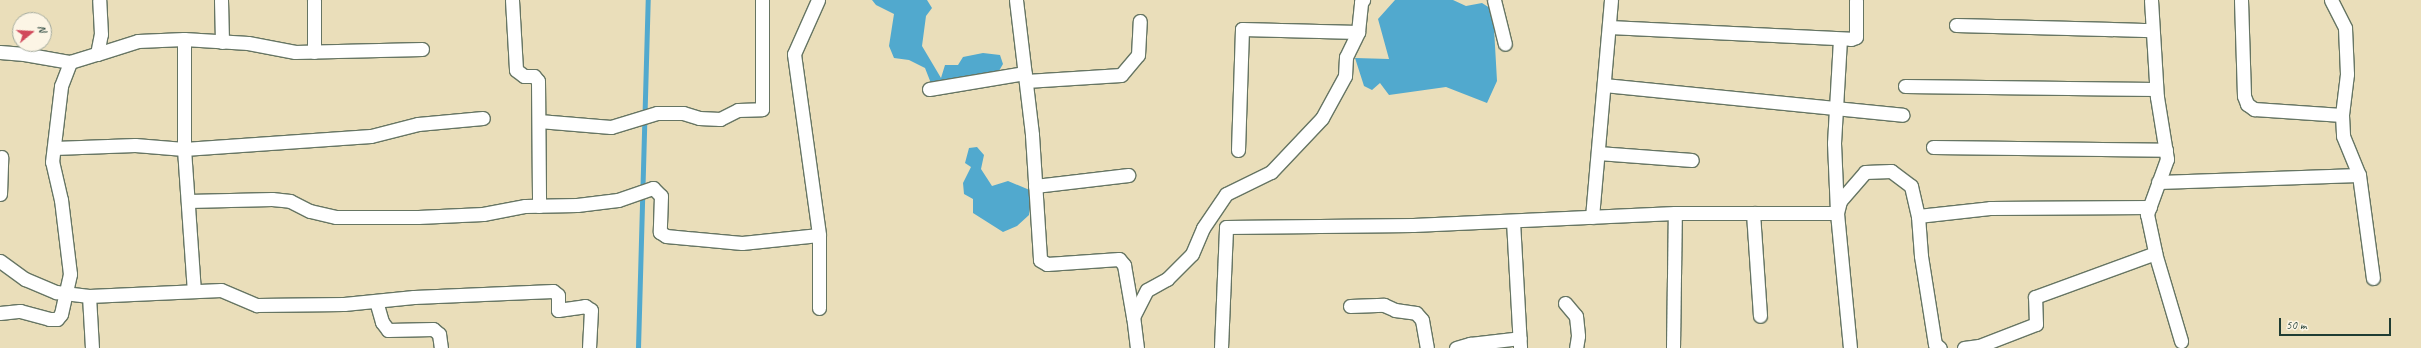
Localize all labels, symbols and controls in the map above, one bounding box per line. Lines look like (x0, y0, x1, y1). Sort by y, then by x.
north arrow (12, 12, 52, 52)
text: N (35, 23, 50, 34)
scale bar (2281, 310, 2393, 336)
text: 50 m (2286, 317, 2306, 333)

